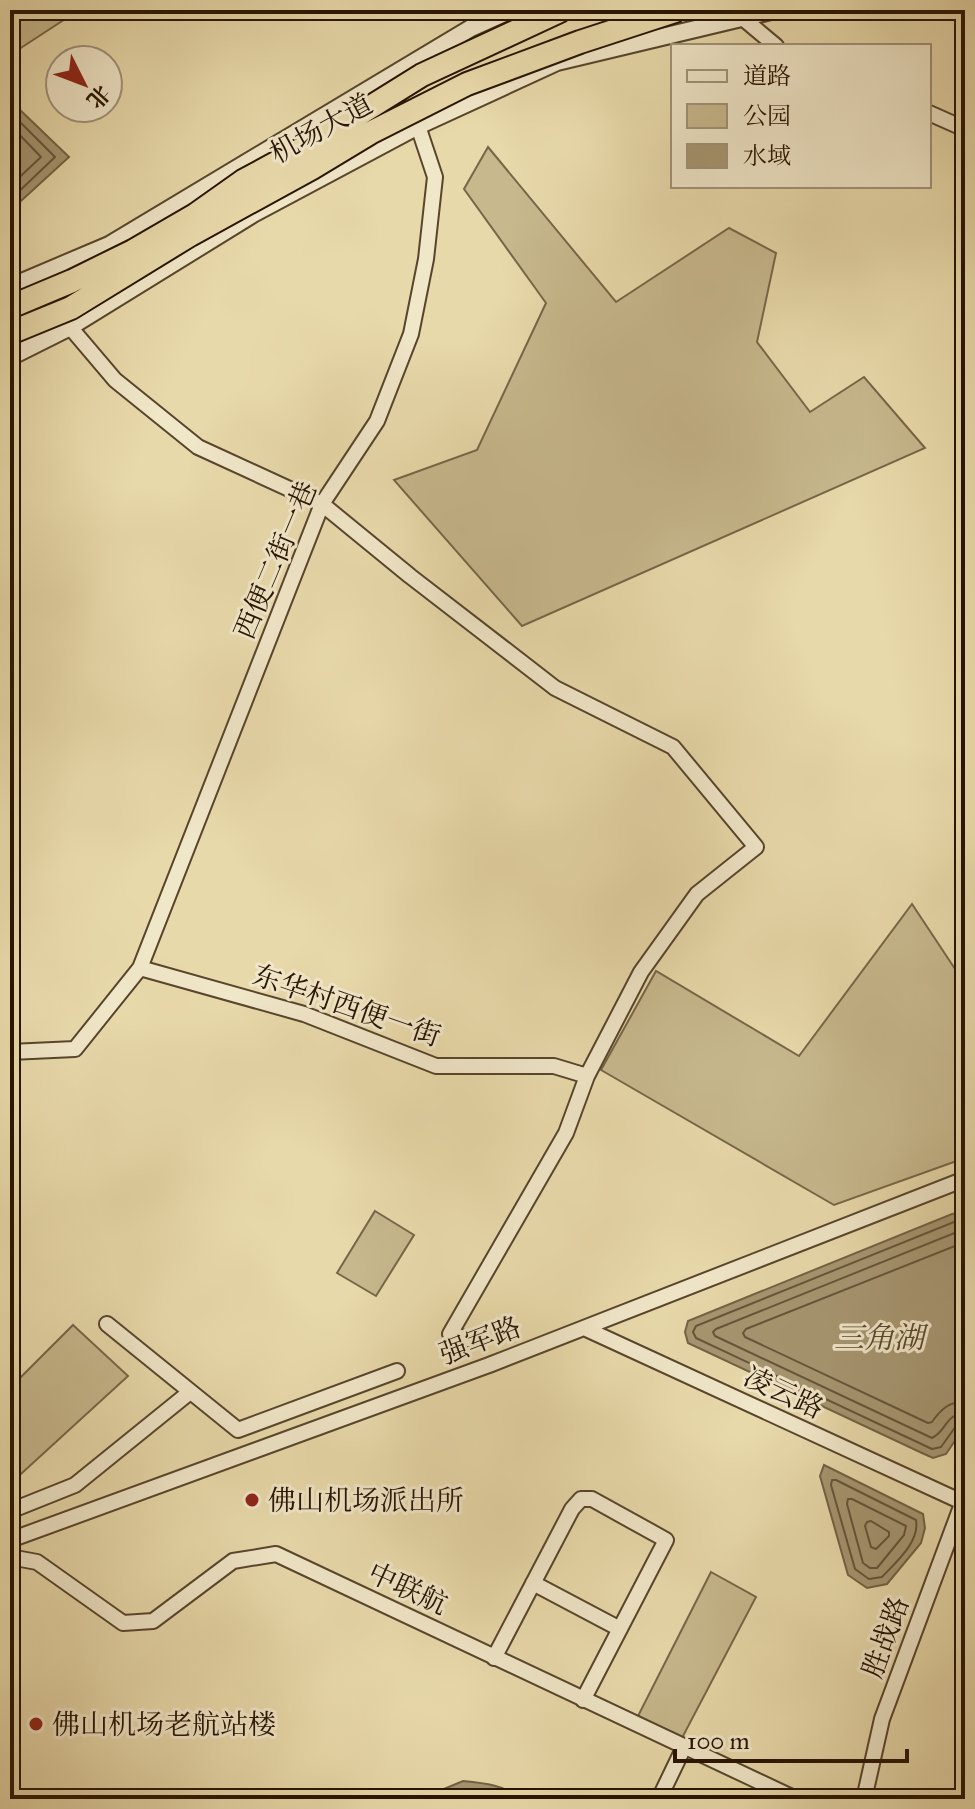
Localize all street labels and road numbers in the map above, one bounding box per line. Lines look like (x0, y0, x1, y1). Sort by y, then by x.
street label: 机场大道 (264, 86, 379, 171)
street label: 西便二街一巷 (227, 476, 324, 644)
street label: 东华村西便一街 (248, 957, 445, 1054)
street label: 强军路 (435, 1309, 526, 1372)
street label: 凌云路 (738, 1359, 829, 1426)
street label: 中联航 (362, 1555, 453, 1622)
street label: 胜战路 (855, 1592, 916, 1683)

